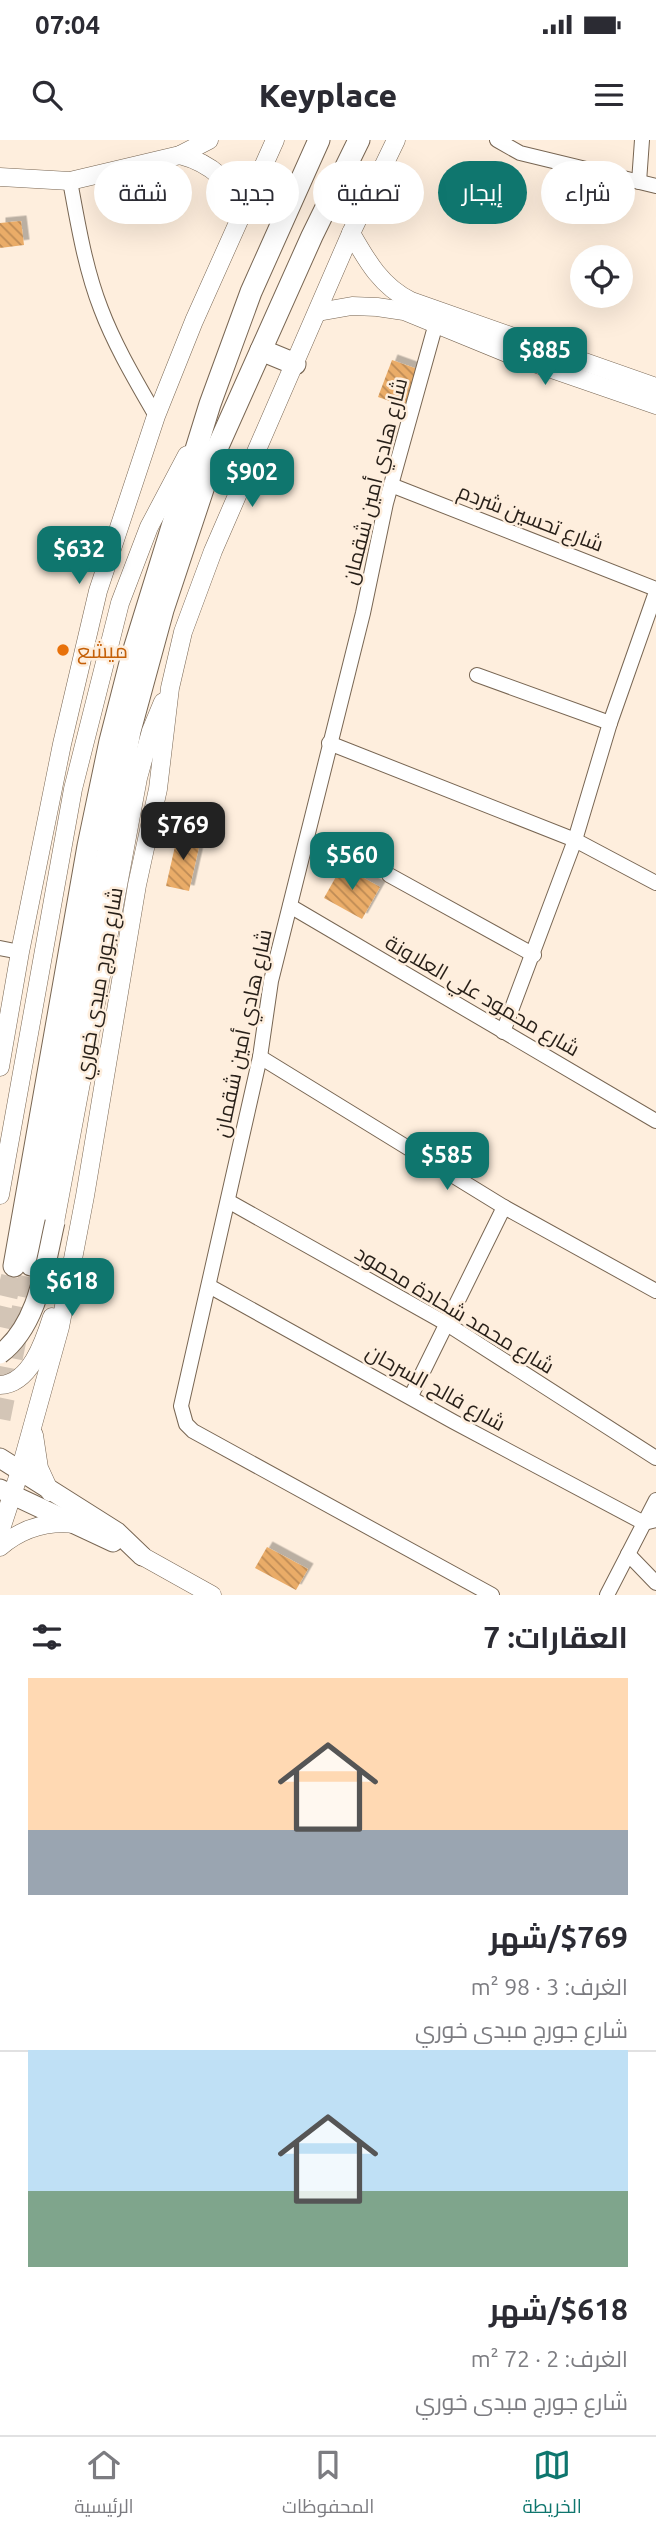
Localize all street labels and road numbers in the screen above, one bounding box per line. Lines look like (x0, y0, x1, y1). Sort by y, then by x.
street label: شارع هادي أمين شقمان (337, 375, 416, 588)
street label: شارع تحسين شردم (454, 478, 607, 559)
street label: شارع جورج مبدى خوري (69, 885, 132, 1082)
street label: شارع هادي أمين شقمان (208, 927, 281, 1140)
street label: شارع محمود علي العلاونة (379, 930, 584, 1065)
street label: شارع محمد شحادة محمود (350, 1240, 559, 1381)
street label: شارع فالح السرحان (361, 1339, 510, 1438)

